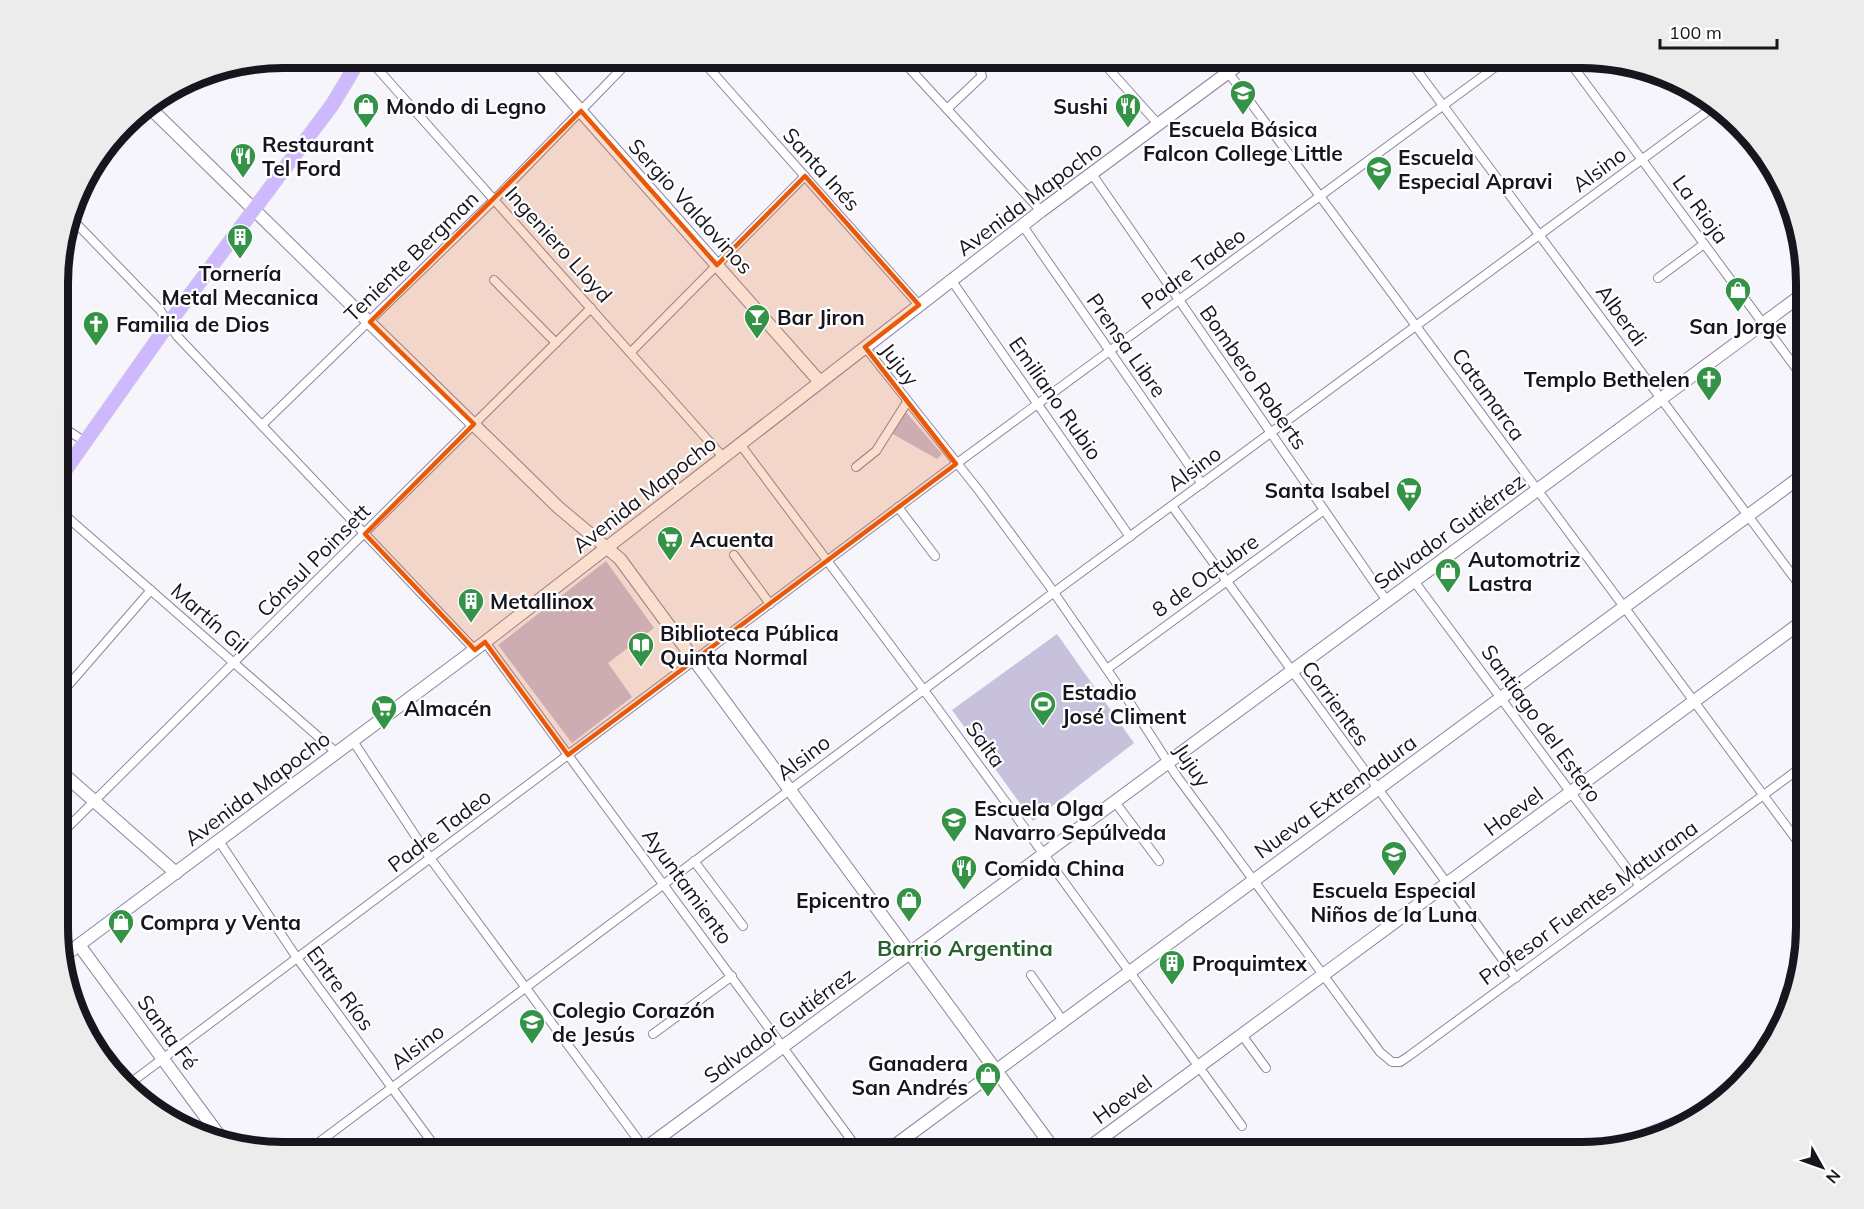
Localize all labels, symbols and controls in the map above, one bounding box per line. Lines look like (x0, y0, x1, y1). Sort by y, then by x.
scale bar (1660, 12, 1777, 50)
text: 100 m (1669, 21, 1722, 44)
school or university icon: Escuela Básica Falcon College Little (1228, 78, 1258, 116)
shop icon: Mondo di Legno (351, 91, 381, 129)
restaurant icon: Sushi (1113, 91, 1143, 129)
place label: Mondo di Legno (386, 93, 546, 119)
place label: Sushi (1053, 93, 1108, 119)
place label: Escuela Básica Falcon College Little (1143, 116, 1343, 166)
street label: Santa Inés (778, 122, 866, 216)
place label: Restaurant Tel Ford (262, 131, 374, 181)
street label: Sergio Valdovinos (623, 133, 759, 279)
street label: Avenida Mapocho (951, 135, 1107, 261)
restaurant icon: Restaurant Tel Ford (228, 141, 258, 179)
street label: Alsino (1567, 141, 1631, 197)
place label: Escuela Especial Apravi (1398, 144, 1553, 194)
school or university icon: Escuela Especial Apravi (1364, 154, 1394, 192)
street label: La Rioja (1667, 170, 1735, 248)
street label: Ingeniero Lloyd (500, 181, 618, 307)
street label: Teniente Bergman (338, 185, 484, 327)
street label: Padre Tadeo (1136, 221, 1250, 315)
building icon: Tornería Metal Mecanica (225, 222, 255, 260)
place label: Tornería Metal Mecanica (162, 260, 318, 310)
shop icon: San Jorge (1723, 275, 1753, 313)
street label: Alberdi (1591, 279, 1653, 351)
street label: Prensa Libre (1082, 288, 1172, 402)
street label: Bombero Roberts (1195, 300, 1313, 454)
bar icon: Bar Jiron (742, 302, 772, 340)
place label: Bar Jiron (777, 304, 865, 330)
church icon: Familia de Dios (81, 309, 111, 347)
place label: Familia de Dios (116, 311, 269, 337)
place label: San Jorge (1689, 313, 1787, 339)
street label: Emiliano Rubio (1004, 331, 1108, 465)
street label: Jujuy (875, 337, 925, 391)
street label: Catamarca (1447, 343, 1531, 445)
church icon: Templo Bethelen (1694, 364, 1724, 402)
place label: Templo Bethelen (1524, 366, 1690, 392)
street label: Avenida Mapocho (567, 430, 721, 558)
street label: Alsino (1162, 440, 1226, 496)
street label: Salvador Gutiérrez (1368, 467, 1530, 595)
supermarket icon: Santa Isabel (1394, 475, 1424, 513)
place label: Santa Isabel (1265, 477, 1390, 503)
street label: Cónsul Poinsett (251, 498, 375, 622)
supermarket icon: Acuenta (655, 524, 685, 562)
place label: Acuenta (690, 526, 774, 552)
street label: 8 de Octubre (1147, 528, 1263, 622)
place label: Automotriz Lastra (1468, 546, 1581, 596)
shop icon: Automotriz Lastra (1433, 556, 1463, 594)
street label: Martín Gil (166, 577, 254, 659)
building icon: Metallinox (456, 586, 486, 624)
place label: Metallinox (490, 588, 594, 614)
place label: Biblioteca Pública Quinta Normal (660, 620, 839, 670)
library icon: Biblioteca Pública Quinta Normal (626, 630, 656, 668)
street label: Santiago del Estero (1476, 639, 1608, 807)
street label: Corrientes (1296, 655, 1376, 751)
place label: Estadio José Climent (1062, 679, 1186, 729)
sports icon: Estadio José Climent (1028, 689, 1058, 727)
supermarket icon: Almacén (369, 693, 399, 731)
place label: Almacén (404, 695, 492, 721)
street label: Salta (961, 716, 1011, 772)
street label: Avenida Mapocho (179, 725, 335, 851)
street label: Alsino (771, 729, 835, 785)
street label: Nueva Extremadura (1249, 729, 1421, 863)
street label: Jujuy (1169, 738, 1217, 792)
street label: Hoevel (1478, 781, 1548, 841)
street label: Padre Tadeo (382, 783, 496, 877)
place label: Escuela Olga Navarro Sepúlveda (974, 795, 1166, 845)
school or university icon: Escuela Olga Navarro Sepúlveda (939, 805, 969, 843)
street label: Profesor Fuentes Maturana (1474, 814, 1702, 990)
street label: Ayuntamiento (637, 823, 739, 949)
school or university icon: Escuela Especial Niños de la Luna (1379, 839, 1409, 877)
restaurant icon: Comida China (949, 853, 979, 891)
place label: Comida China (984, 855, 1124, 881)
place label: Escuela Especial Niños de la Luna (1311, 877, 1478, 927)
shop icon: Epicentro (894, 885, 924, 923)
place label: Epicentro (796, 887, 890, 913)
shop icon: Compra y Venta (106, 907, 136, 945)
place label: Compra y Venta (140, 909, 301, 935)
district label: Barrio Argentina (877, 934, 1053, 962)
street label: Entre Ríos (302, 941, 380, 1035)
building icon: Proquimtex (1157, 948, 1187, 986)
place label: Proquimtex (1192, 950, 1307, 976)
street label: Salvador Gutiérrez (698, 961, 860, 1089)
street label: Santa Fé (132, 989, 204, 1075)
place label: Colegio Corazón de Jesús (552, 997, 715, 1047)
school or university icon: Colegio Corazón de Jesús (517, 1007, 547, 1045)
street label: Alsino (385, 1018, 449, 1074)
place label: Ganadera San Andrés (851, 1050, 968, 1100)
shop icon: Ganadera San Andrés (973, 1060, 1003, 1098)
street label: Hoevel (1087, 1069, 1157, 1129)
north arrow (1792, 1137, 1852, 1197)
text: N (1822, 1166, 1845, 1188)

